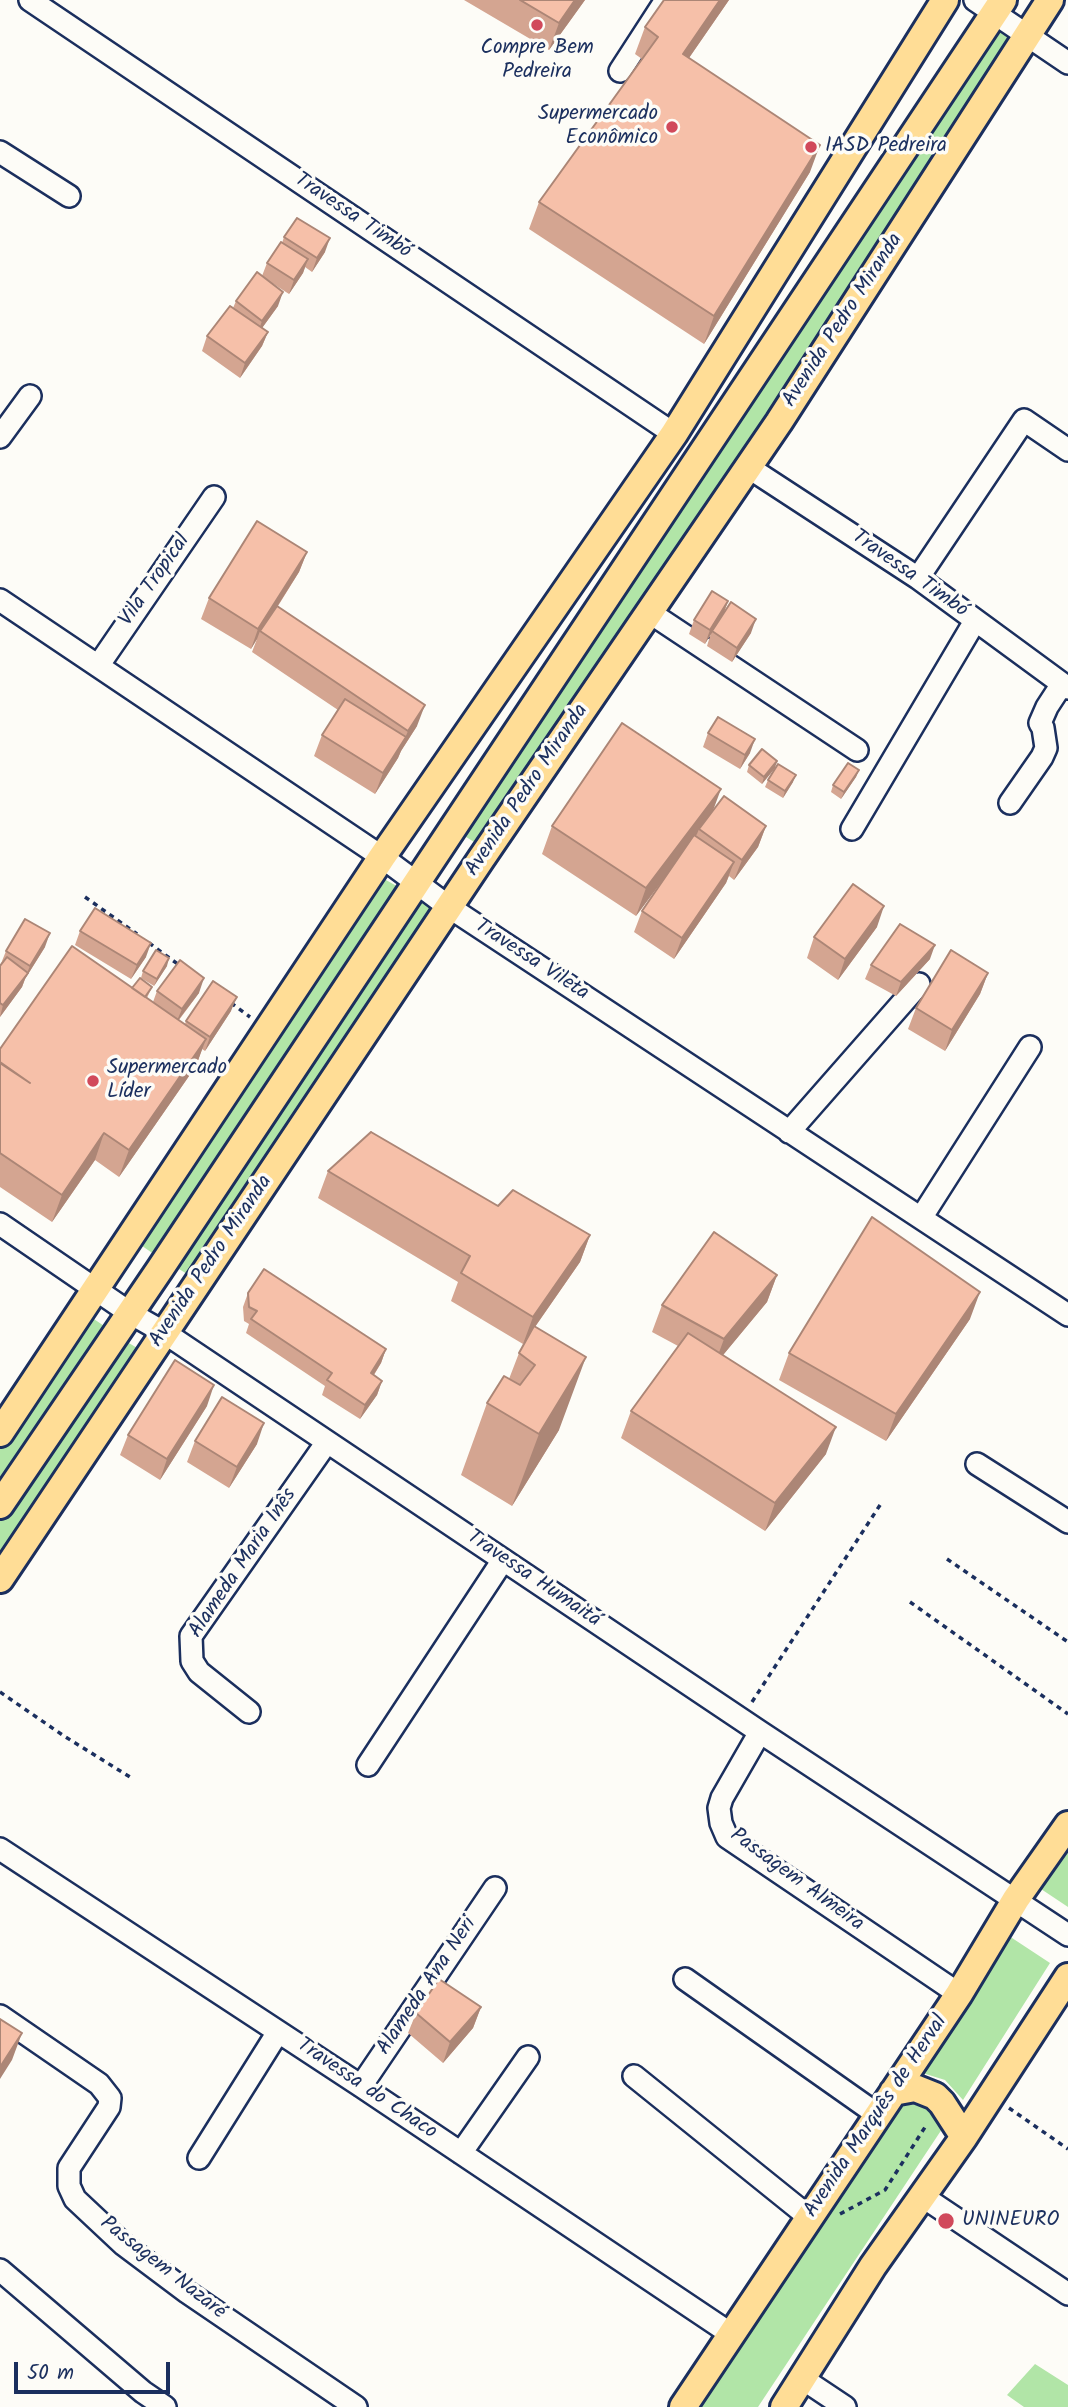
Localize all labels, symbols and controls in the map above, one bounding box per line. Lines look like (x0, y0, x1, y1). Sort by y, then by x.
marker: Compre Bem Pedreira (529, 17, 545, 33)
place label: Compre Bem Pedreira (480, 36, 594, 86)
place label: Supermercado Econômico (538, 102, 658, 152)
marker: Supermercado Econômico (664, 119, 680, 135)
place label: IASD Pedreira (825, 134, 947, 160)
marker: IASD Pedreira (803, 139, 819, 155)
street label: Travessa Timbó (289, 169, 415, 265)
street label: Avenida Pedro Miranda (778, 229, 910, 413)
street label: Travessa Timbó (846, 526, 972, 624)
street label: Vila Tropical (115, 530, 197, 632)
street label: Avenida Pedro Miranda (461, 700, 595, 882)
street label: Travessa Vileta (469, 915, 593, 1007)
place label: Supermercado Líder (107, 1056, 227, 1106)
marker: Supermercado Líder (85, 1073, 101, 1089)
street label: Avenida Pedro Miranda (145, 1171, 279, 1353)
street label: Alameda Maria Inês (185, 1484, 303, 1644)
street label: Travessa Humaitá (461, 1526, 605, 1634)
street label: Passagem Almeira (724, 1824, 868, 1938)
street label: Alameda Ana Neri (373, 1913, 483, 2061)
street label: Avenida Marquês de Herval (800, 2011, 954, 2223)
street label: Travessa do Chaco (291, 2034, 441, 2146)
place label: UNINEURO (962, 2208, 1059, 2234)
marker: UNINEURO (936, 2211, 956, 2231)
street label: Passagem Nazaré (94, 2212, 230, 2326)
scale bar (18, 2348, 173, 2392)
text: 50 m (27, 2357, 74, 2390)

